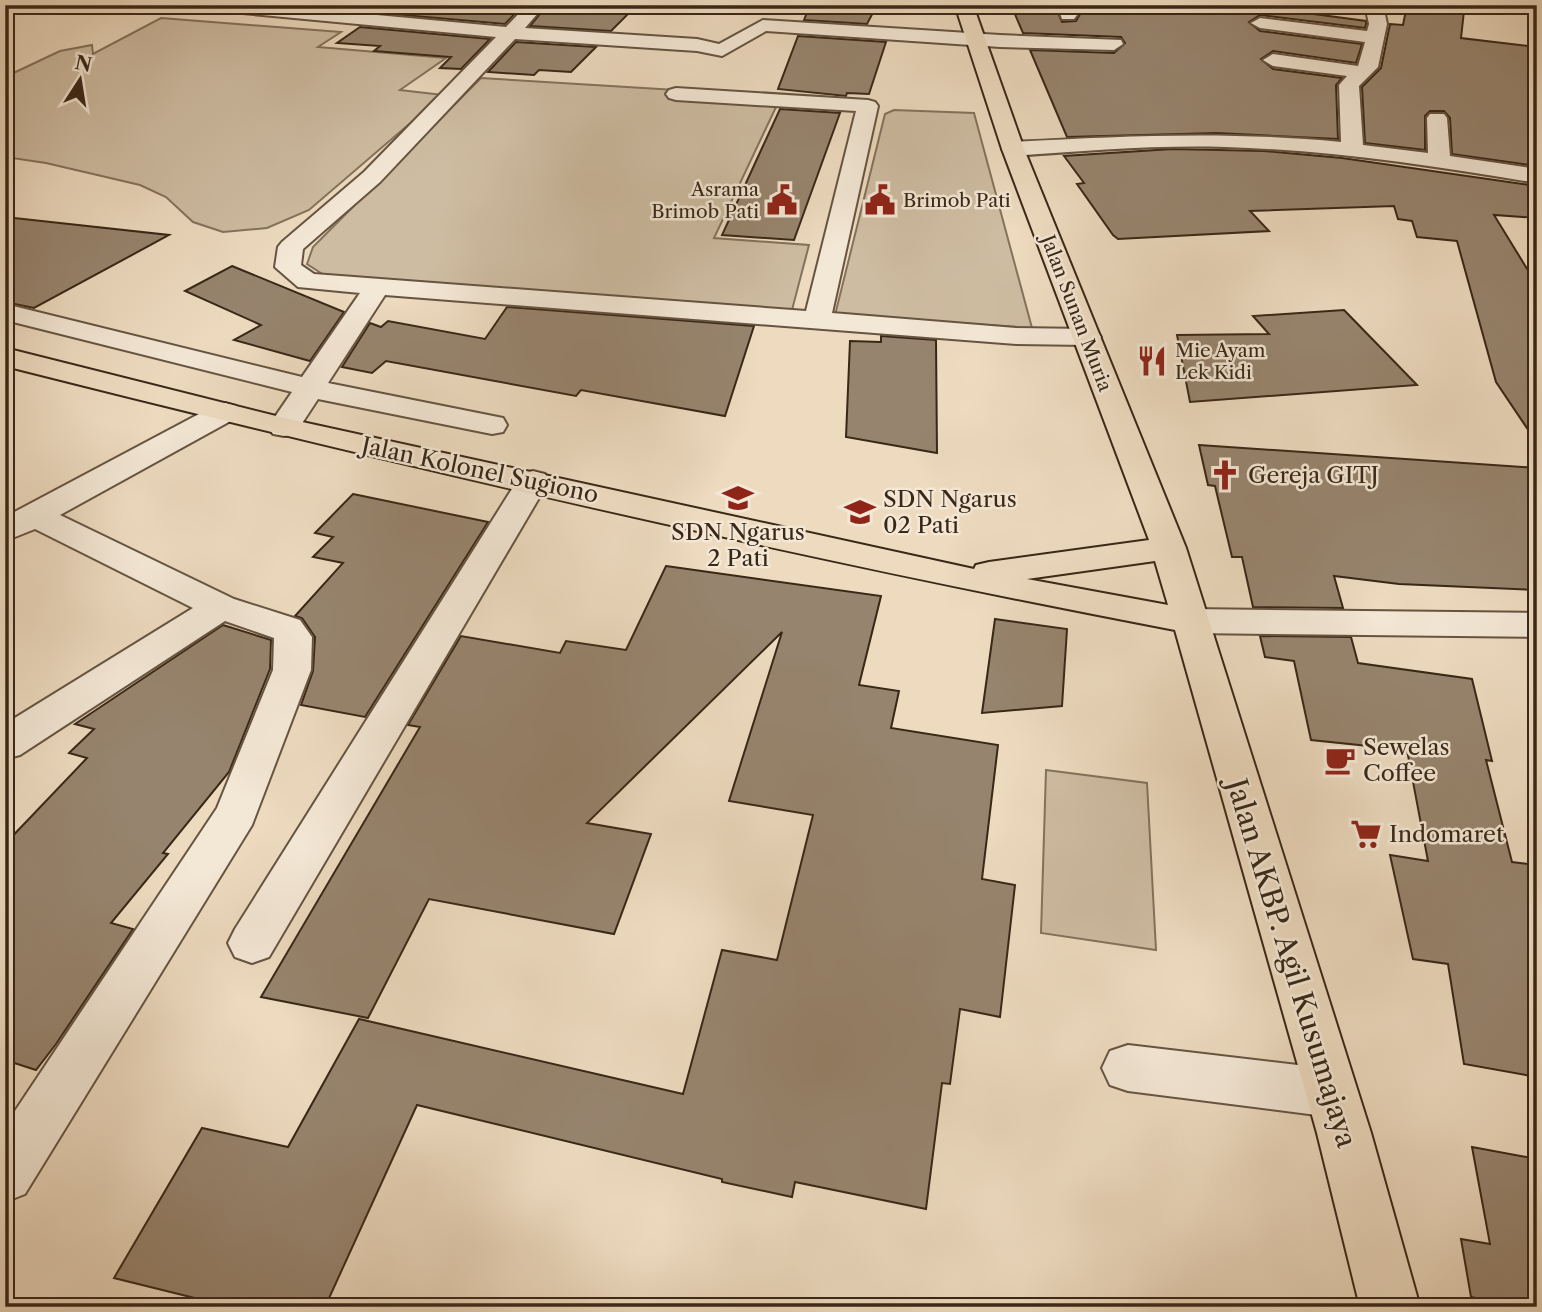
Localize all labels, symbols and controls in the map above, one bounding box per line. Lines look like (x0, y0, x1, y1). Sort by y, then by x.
north arrow (46, 46, 116, 116)
text: N (73, 51, 94, 77)
place label: Asrama Brimob Pati (651, 178, 759, 223)
public building icon: Asrama Brimob Pati (765, 183, 799, 217)
public building icon: Brimob Pati (863, 183, 897, 217)
place label: Brimob Pati (903, 189, 1011, 212)
street label: Jalan Sunan Muria (1035, 229, 1117, 395)
place label: Mie Ayam Lek Kidi (1175, 339, 1266, 384)
restaurant icon: Mie Ayam Lek Kidi (1135, 344, 1169, 378)
street label: Jalan Kolonel Sugiono (356, 431, 601, 509)
church icon: Gereja GITJ (1208, 458, 1242, 492)
place label: Gereja GITJ (1248, 461, 1379, 489)
school or university icon: SDN Ngarus 2 Pati (721, 481, 755, 515)
place label: SDN Ngarus 02 Pati (883, 485, 1017, 539)
school or university icon: SDN Ngarus 02 Pati (843, 495, 877, 529)
place label: SDN Ngarus 2 Pati (671, 518, 805, 572)
place label: Sewelas Coffee (1363, 733, 1450, 787)
cafe icon: Sewelas Coffee (1323, 743, 1357, 777)
street label: Jalan AKBP. Agil Kusumajaya (1218, 771, 1364, 1152)
supermarket icon: Indomaret (1349, 817, 1383, 851)
place label: Indomaret (1389, 820, 1504, 848)

